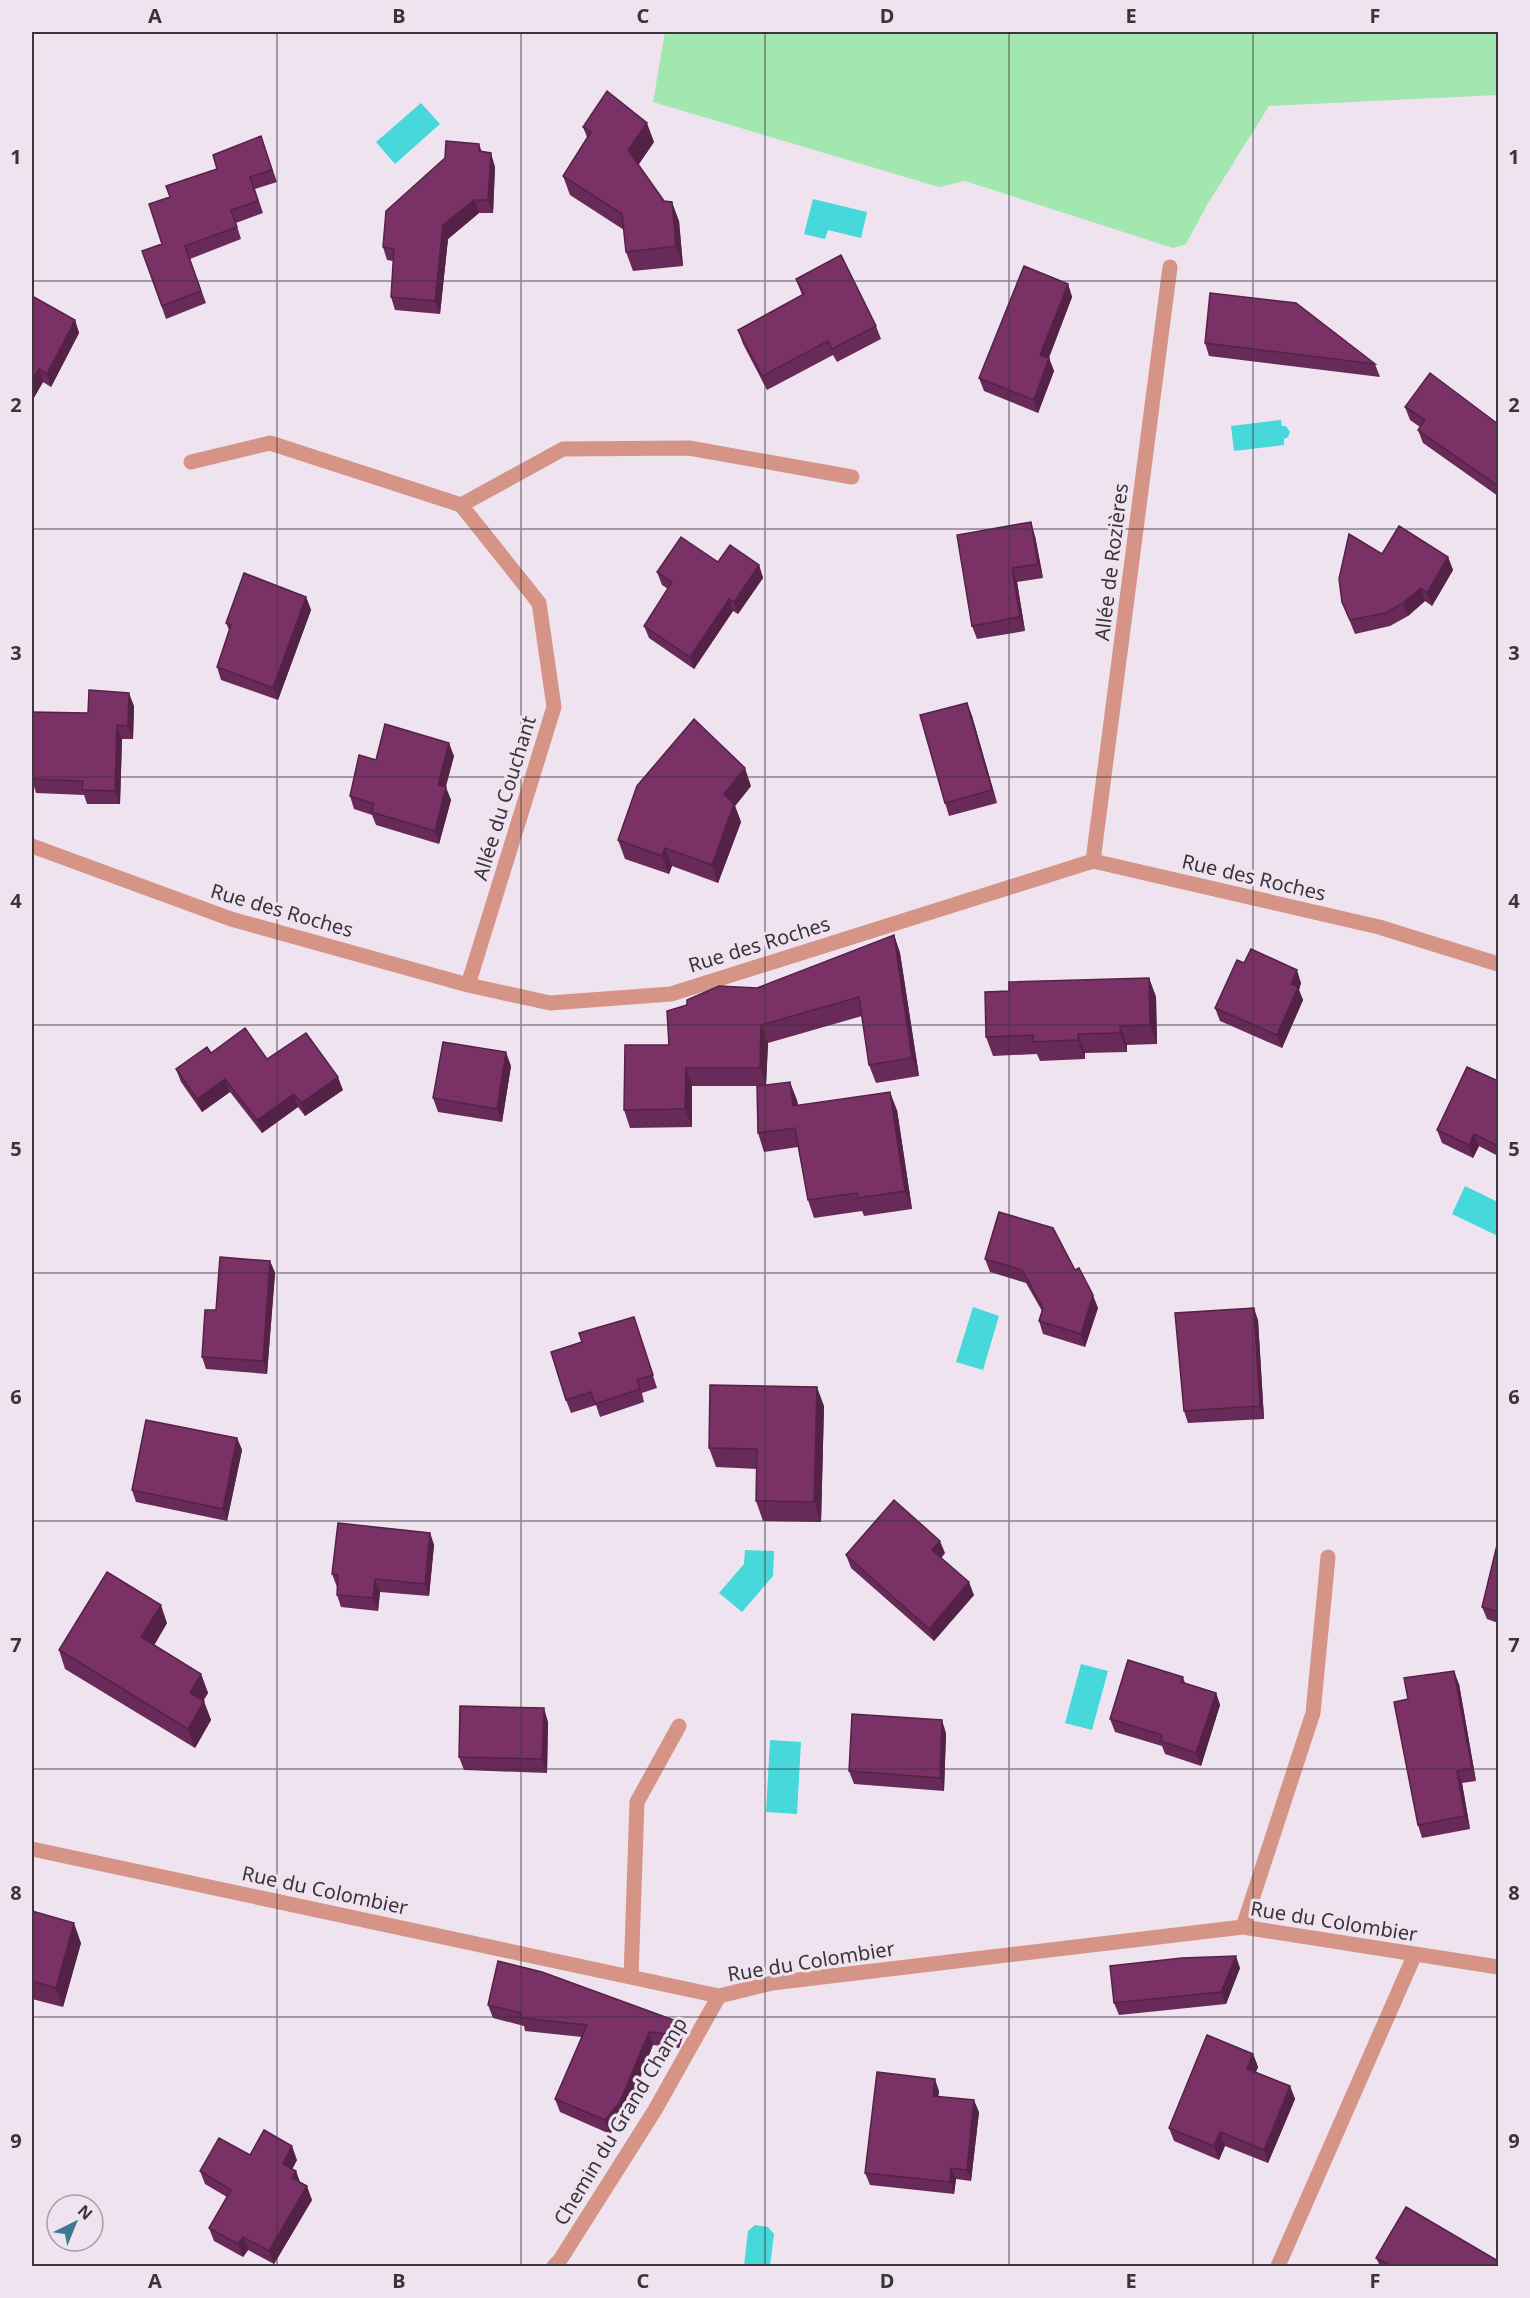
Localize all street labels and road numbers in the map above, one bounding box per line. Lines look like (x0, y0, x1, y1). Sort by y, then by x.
street label: Allée de Rozières (1088, 482, 1134, 642)
street label: Allée du Couchant (466, 712, 542, 884)
street label: Rue des Roches (1179, 847, 1329, 907)
street label: Rue des Roches (208, 877, 356, 943)
street label: Rue des Roches (685, 910, 833, 978)
street label: Rue du Colombier (240, 1859, 410, 1921)
street label: Rue du Colombier (1249, 1894, 1419, 1948)
street label: Rue du Colombier (726, 1934, 896, 1988)
street label: Chemin du Grand Champ (547, 2012, 693, 2230)

